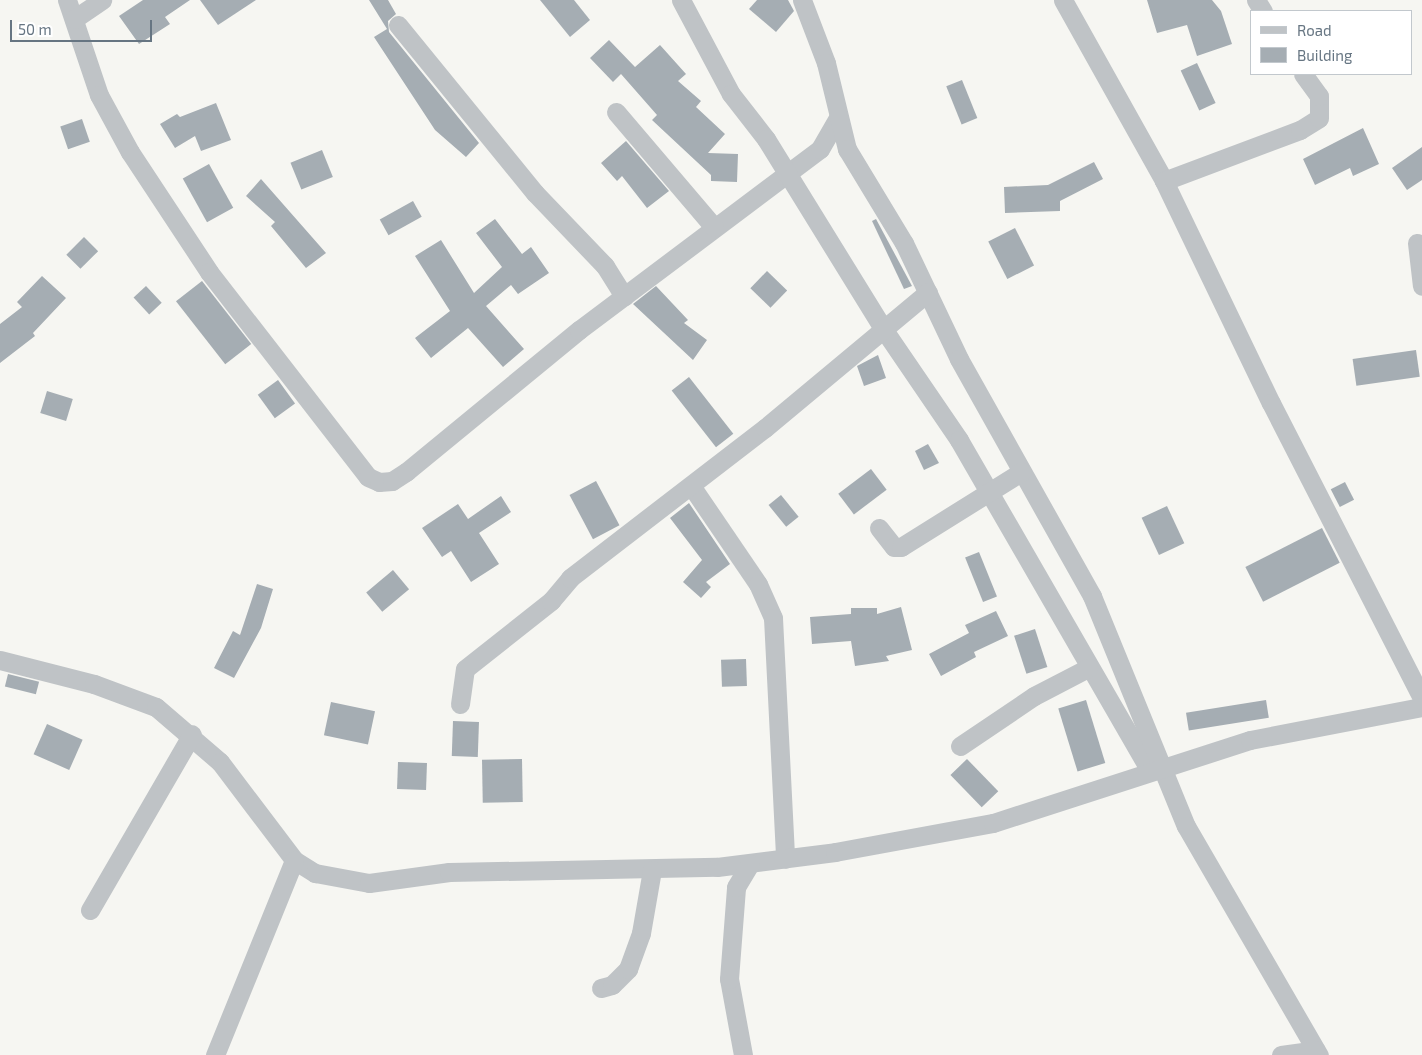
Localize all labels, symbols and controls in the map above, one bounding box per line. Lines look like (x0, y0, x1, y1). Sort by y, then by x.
scale bar (12, 10, 155, 42)
legend (1250, 10, 1412, 75)
text: 50 m (18, 20, 52, 38)
text: Road (1297, 21, 1332, 39)
text: Building (1297, 46, 1352, 64)

